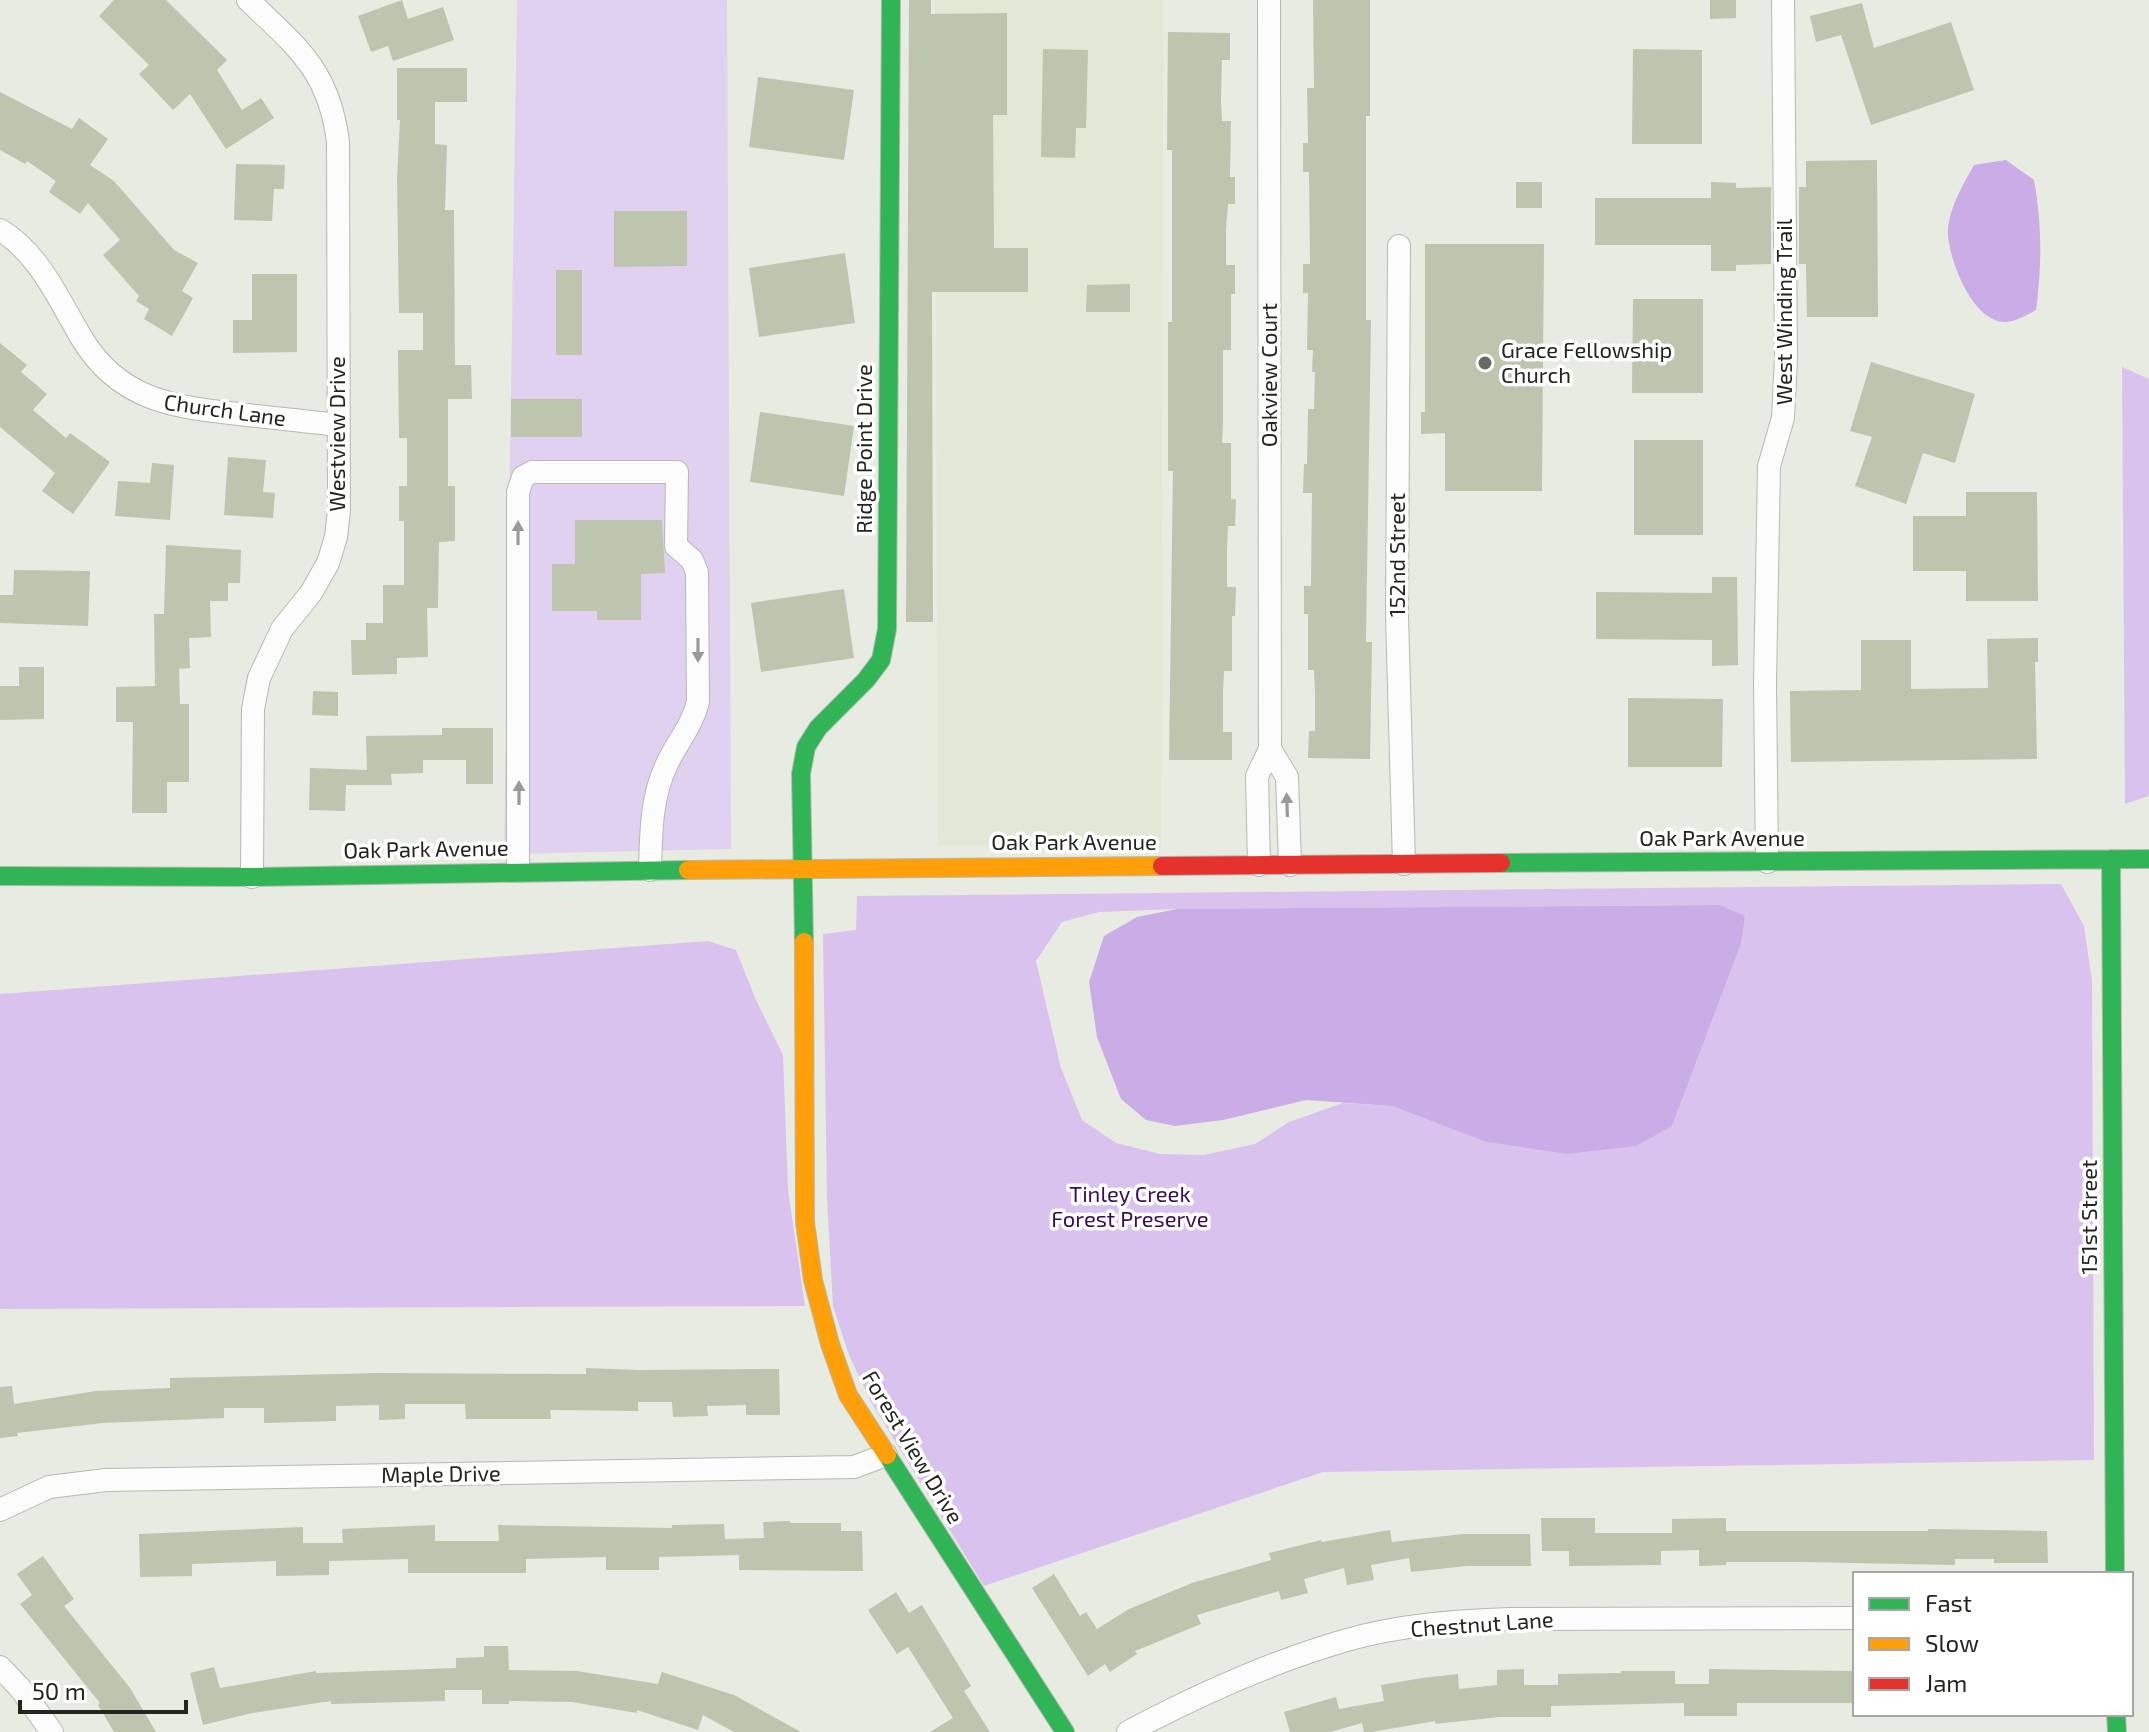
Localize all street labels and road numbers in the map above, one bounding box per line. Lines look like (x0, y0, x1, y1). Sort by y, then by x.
street label: West Winding Trail (1770, 218, 1796, 405)
street label: Oakview Court (1255, 303, 1281, 447)
street label: Westview Drive (323, 356, 349, 512)
street label: Ridge Point Drive (850, 364, 876, 534)
street label: Church Lane (163, 388, 288, 430)
street label: 152nd Street (1383, 493, 1409, 617)
street label: Oak Park Avenue (1639, 824, 1805, 850)
street label: Oak Park Avenue (991, 828, 1157, 854)
street label: Oak Park Avenue (343, 834, 509, 862)
street label: 151st Street (2075, 1160, 2101, 1274)
street label: Forest View Drive (858, 1365, 970, 1528)
street label: Maple Drive (381, 1459, 501, 1487)
street label: Chestnut Lane (1410, 1605, 1554, 1641)

